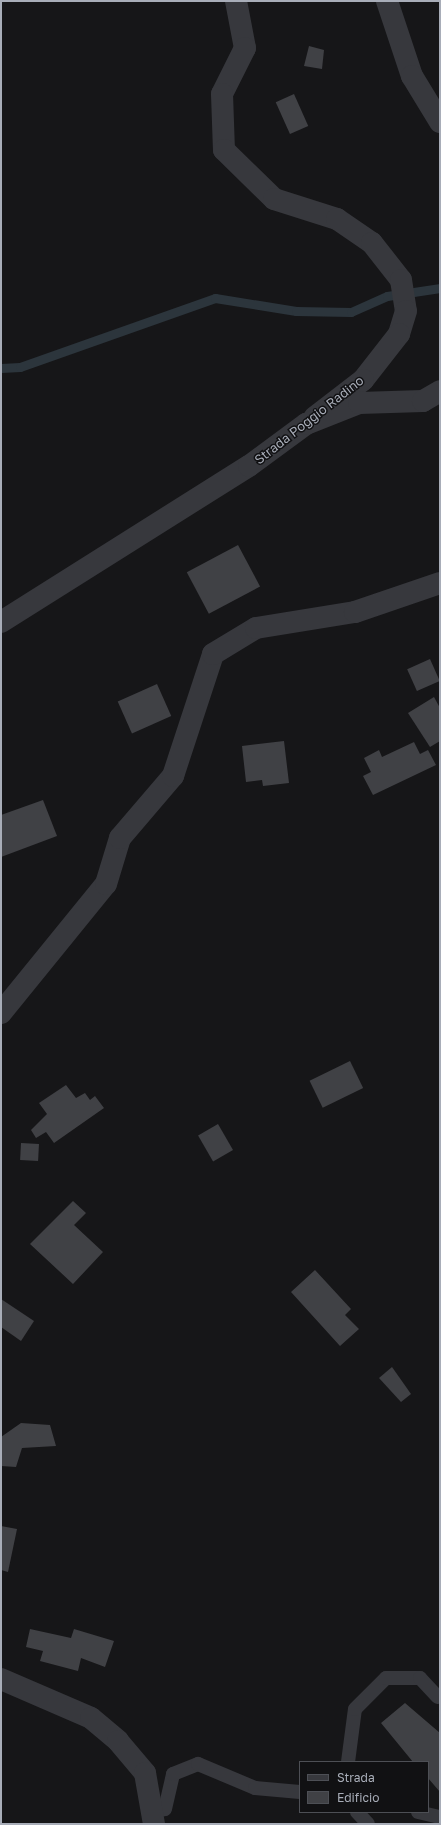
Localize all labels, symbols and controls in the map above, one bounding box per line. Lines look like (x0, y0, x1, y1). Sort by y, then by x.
street label: Strada Poggio Radino (251, 373, 367, 467)
legend (299, 1761, 429, 1813)
text: Strada (337, 1770, 375, 1785)
text: Edificio (337, 1790, 379, 1805)

